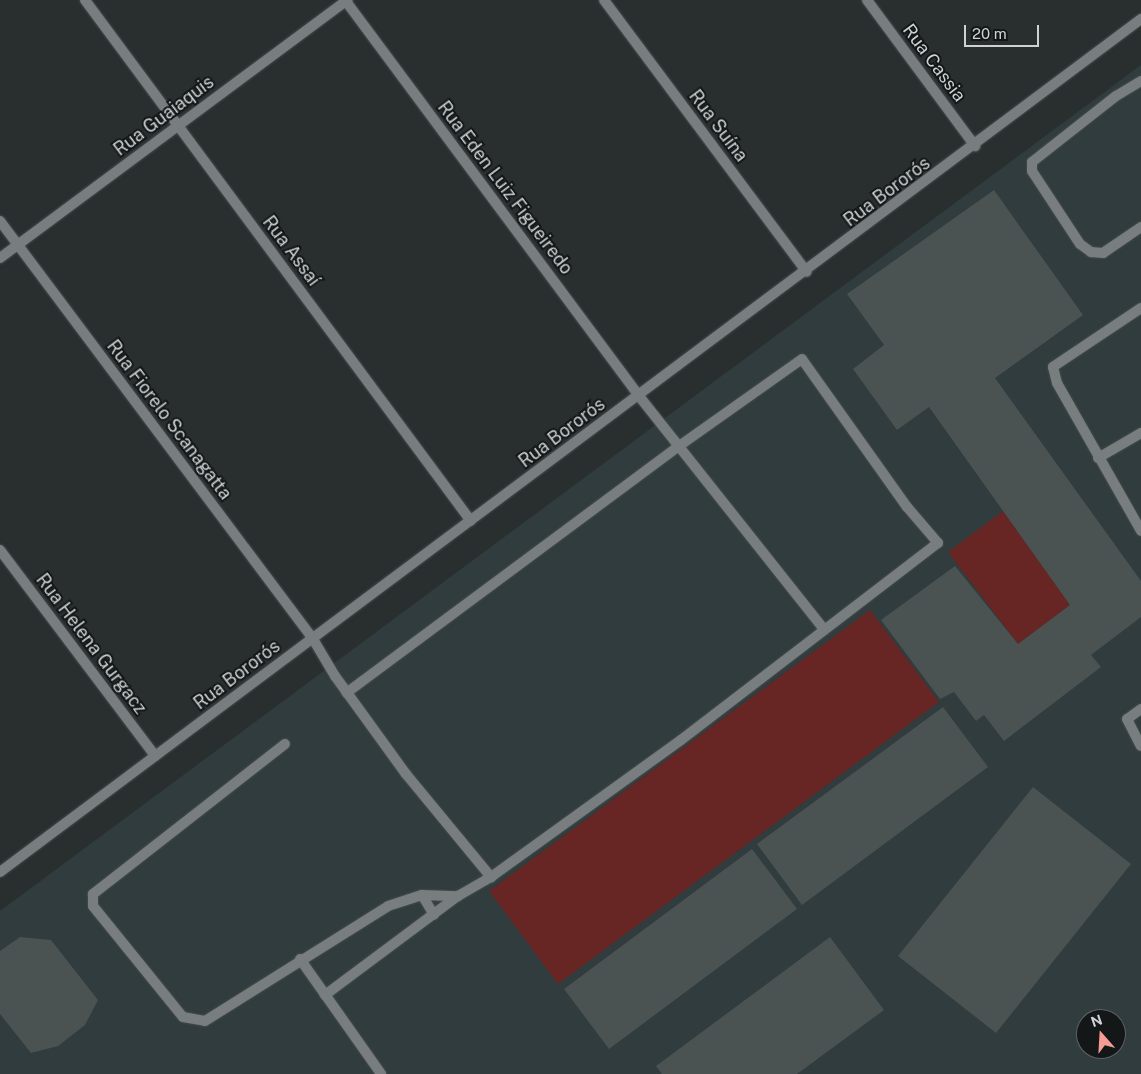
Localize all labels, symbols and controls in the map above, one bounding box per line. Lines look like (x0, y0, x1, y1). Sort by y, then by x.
scale bar (966, 15, 1041, 47)
street label: Rua Cassia (898, 20, 970, 106)
text: 20 m (972, 25, 1007, 42)
street label: Rua Guaiaquis (110, 71, 218, 161)
street label: Rua Suína (684, 86, 752, 166)
street label: Rua Eden Luiz Figueiredo (433, 97, 577, 279)
street label: Rua Bororós (840, 153, 934, 231)
street label: Rua Assaí (258, 212, 324, 290)
street label: Rua Fiorelo Scanagatta (102, 336, 236, 504)
street label: Rua Bororós (515, 394, 609, 472)
street label: Rua Helena Gurgacz (31, 570, 151, 718)
street label: Rua Bororós (190, 636, 284, 714)
north arrow (1076, 1009, 1126, 1059)
text: N (1089, 1011, 1104, 1030)

